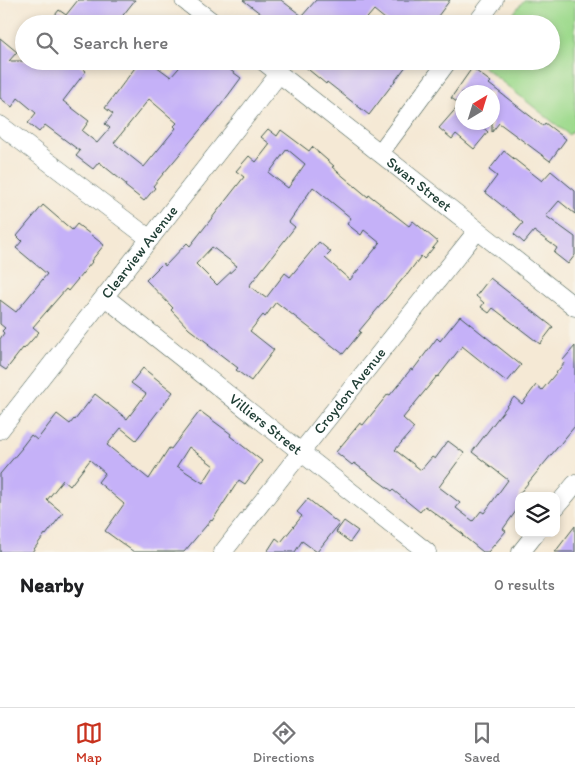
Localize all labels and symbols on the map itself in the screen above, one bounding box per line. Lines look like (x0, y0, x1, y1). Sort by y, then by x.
north arrow (455, 85, 500, 130)
street label: Swan Street (383, 153, 456, 216)
street label: Clearview Avenue (97, 202, 181, 302)
street label: Croydon Avenue (310, 344, 390, 438)
street label: Villiers Street (226, 390, 306, 459)

